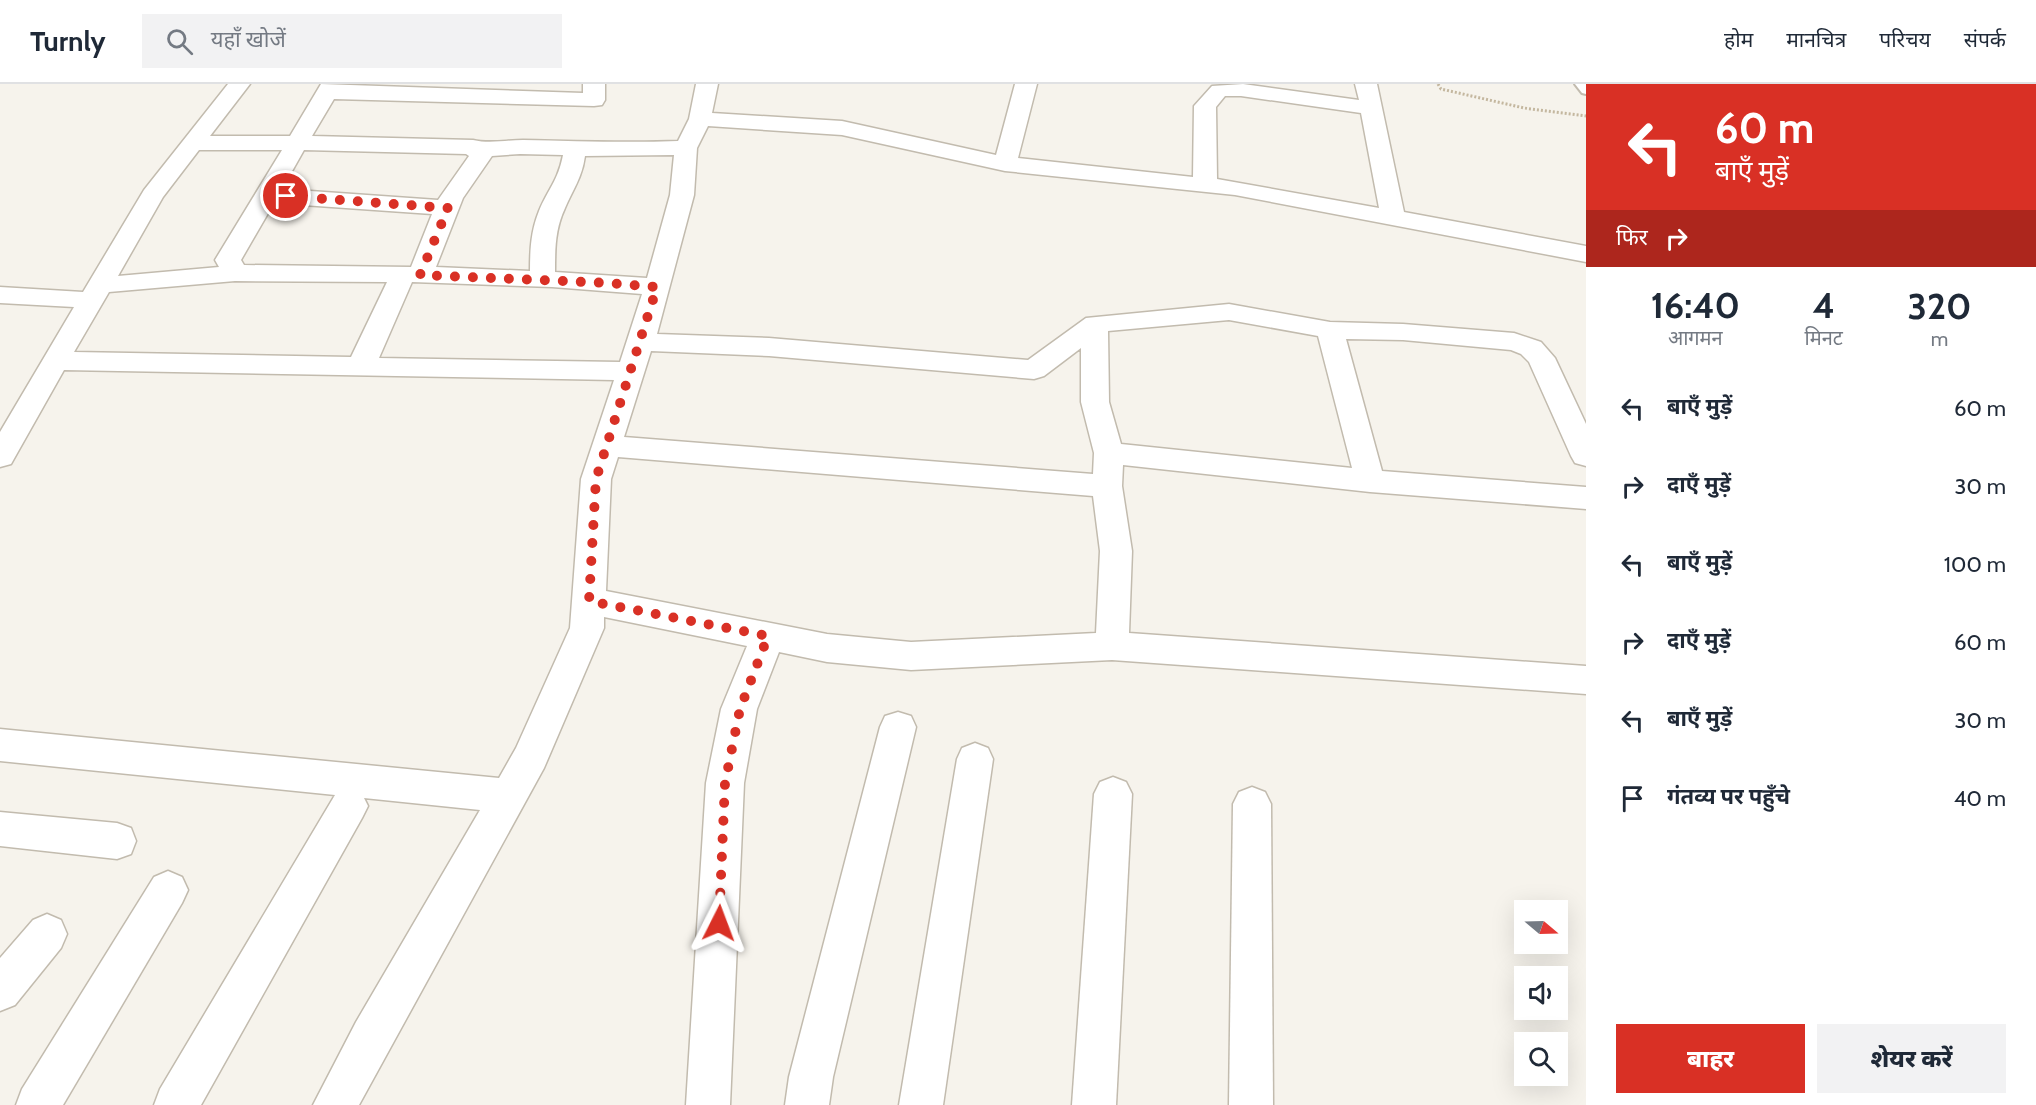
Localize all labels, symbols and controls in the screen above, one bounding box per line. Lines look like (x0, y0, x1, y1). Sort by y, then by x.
search box (142, 14, 562, 68)
text: Turnly (30, 24, 106, 58)
icon: search (163, 25, 196, 58)
text: यहाँ खोजें (211, 26, 286, 53)
text: होम (1724, 27, 1753, 52)
text: मानचित्र (1786, 27, 1846, 52)
text: परिचय (1879, 27, 1931, 52)
text: संपर्क (1964, 27, 2006, 52)
text: 60 m (1715, 102, 1814, 154)
icon: left (1616, 108, 1694, 186)
text: बाएँ मुड़ें (1715, 154, 1789, 187)
pin (260, 170, 311, 221)
icon: arrive (269, 179, 302, 212)
icon: right (1660, 222, 1693, 255)
text: फिर (1616, 224, 1648, 251)
text: 16:40 (1651, 283, 1740, 327)
text: 4 (1813, 283, 1835, 327)
text: 320 (1907, 284, 1971, 328)
text: आगमन (1668, 326, 1723, 350)
text: मिनट (1805, 326, 1843, 350)
text: m (1931, 327, 1948, 351)
icon: left (1616, 392, 1649, 425)
text: बाएँ मुड़ें (1667, 393, 1732, 420)
text: 60 m (1954, 395, 2006, 422)
icon: right (1616, 470, 1649, 503)
text: दाएँ मुड़ें (1667, 471, 1731, 498)
text: 30 m (1954, 473, 2006, 500)
icon: left (1616, 548, 1649, 581)
text: बाएँ मुड़ें (1667, 549, 1732, 576)
text: 100 m (1944, 551, 2006, 578)
icon: right (1616, 626, 1649, 659)
text: दाएँ मुड़ें (1667, 627, 1731, 654)
text: 60 m (1954, 629, 2006, 656)
icon: left (1616, 704, 1649, 737)
text: बाएँ मुड़ें (1667, 705, 1732, 732)
text: 30 m (1954, 707, 2006, 734)
icon: arrive (1616, 782, 1649, 815)
text: गंतव्य पर पहुँचे (1667, 783, 1790, 810)
text: 40 m (1954, 785, 2006, 812)
position arrow (687, 891, 751, 955)
north arrow (1514, 900, 1568, 954)
map controls (1514, 900, 1568, 1086)
button: sound (1514, 966, 1568, 1020)
button: बाहर (1616, 1024, 1805, 1093)
button: शेयर करें (1817, 1024, 2006, 1093)
button: search (1514, 1032, 1568, 1086)

